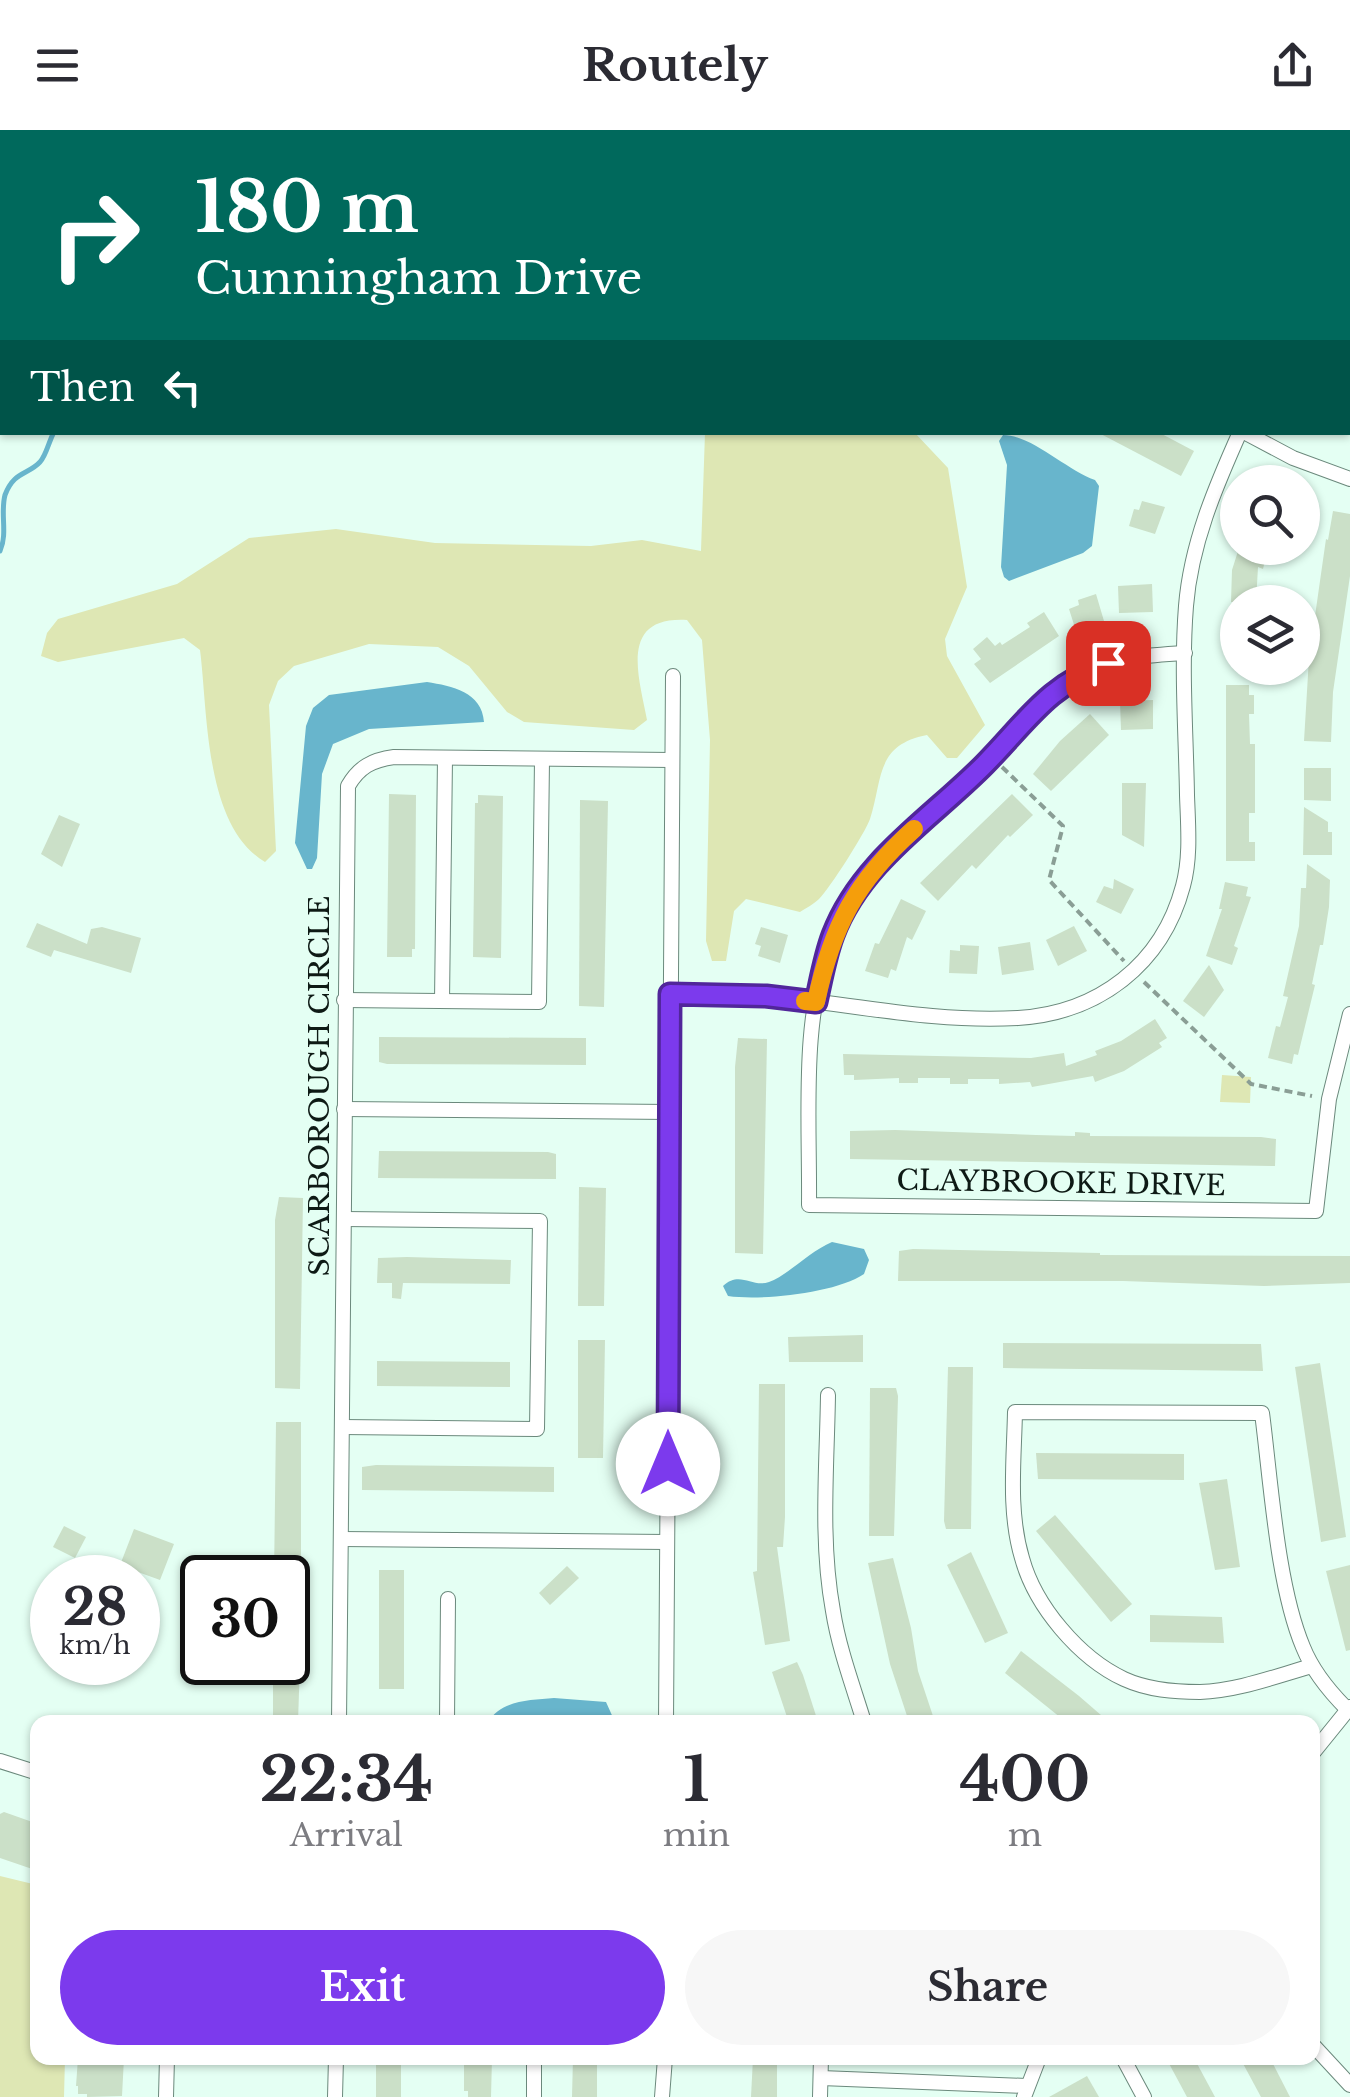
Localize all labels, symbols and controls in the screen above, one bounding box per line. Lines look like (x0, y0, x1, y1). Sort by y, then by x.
text: Routely (582, 37, 768, 93)
icon: menu (30, 38, 85, 93)
icon: share (1265, 38, 1320, 93)
text: 180 m (195, 164, 419, 251)
icon: right (30, 170, 160, 300)
text: Cunningham Drive (195, 250, 642, 306)
icon: left (155, 360, 210, 415)
text: Then (30, 364, 135, 411)
map controls (1220, 465, 1320, 685)
button: search (1220, 465, 1320, 565)
button: layers (1220, 585, 1320, 685)
pin (1066, 621, 1151, 706)
icon: arrive (1081, 636, 1136, 691)
street label: SCARBOROUGH CIRCLE (302, 896, 337, 1276)
street label: CLAYBROOKE DRIVE (896, 1163, 1226, 1203)
position arrow (616, 1412, 720, 1516)
speed limit sign: 30 (180, 1555, 310, 1685)
text: 28 (63, 1576, 127, 1639)
text: km/h (60, 1630, 130, 1661)
text: 22:34 (260, 1743, 433, 1817)
text: 1 (683, 1743, 709, 1817)
text: 400 (960, 1743, 1090, 1817)
text: Arrival (290, 1815, 403, 1855)
text: min (663, 1815, 730, 1855)
text: m (1008, 1815, 1042, 1855)
button: Exit (60, 1930, 665, 2045)
button: Share (685, 1930, 1290, 2045)

